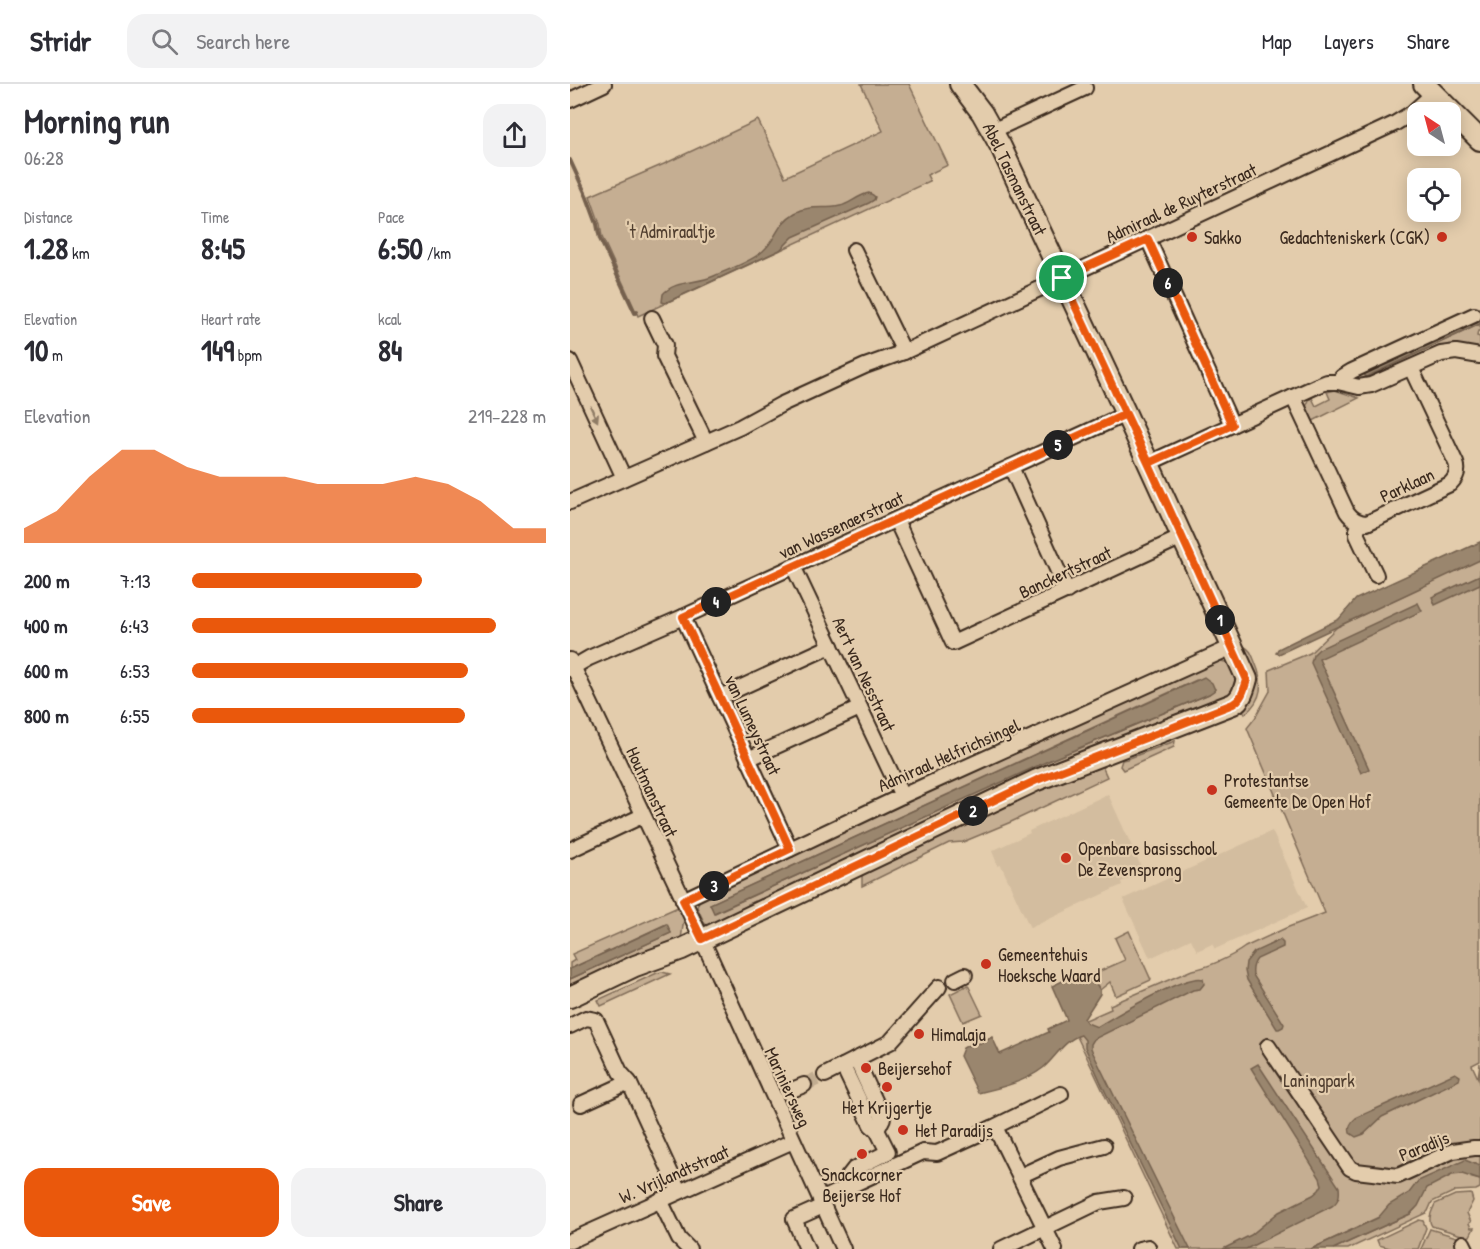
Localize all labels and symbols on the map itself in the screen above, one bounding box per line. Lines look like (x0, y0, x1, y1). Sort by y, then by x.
north arrow (1407, 102, 1461, 156)
street label: Abel Tasmanstraat (977, 118, 1053, 240)
street label: Admiraal de Ruyterstraat (1101, 157, 1261, 249)
park label: 't Admiraaltje (627, 219, 715, 244)
place label: Sakko (1204, 225, 1242, 250)
place label: Gedachteniskerk (CGK) (1279, 225, 1430, 250)
marker: Sakko (1185, 230, 1199, 244)
marker: Gedachteniskerk (CGK) (1435, 230, 1449, 244)
pin (1036, 252, 1087, 303)
pin: 6 (1153, 268, 1183, 298)
one-way arrow (590, 406, 599, 423)
pin: 5 (1043, 430, 1073, 460)
street label: Parklaan (1376, 462, 1438, 508)
street label: van Wassenaerstraat (774, 485, 908, 565)
street label: Banckertstraat (1015, 539, 1116, 604)
pin: 4 (701, 587, 731, 617)
pin: 1 (1205, 605, 1235, 635)
street label: Aert van Nesstraat (827, 613, 902, 736)
street label: van Lumeystraat (719, 671, 787, 780)
street label: Admiraal Helfrichsingel (874, 712, 1024, 798)
street label: Houtmanstraat (620, 743, 684, 842)
place label: Protestantse Gemeente De Open Hof (1224, 768, 1372, 814)
marker: Protestantse Gemeente De Open Hof (1205, 783, 1219, 797)
pin: 2 (958, 796, 988, 826)
place label: Openbare basisschool De Zevensprong (1078, 836, 1217, 882)
marker: Openbare basisschool De Zevensprong (1059, 851, 1073, 865)
pin: 3 (699, 871, 729, 901)
place label: Gemeentehuis Hoeksche Waard (998, 942, 1100, 988)
marker: Gemeentehuis Hoeksche Waard (979, 957, 993, 971)
place label: Himalaja (931, 1022, 986, 1047)
marker: Himalaja (912, 1027, 926, 1041)
street label: Mariniersweg (759, 1043, 817, 1131)
place label: Beijersehof (878, 1056, 953, 1081)
marker: Beijersehof (859, 1061, 873, 1075)
park label: Laningpark (1283, 1068, 1355, 1093)
marker: Het Krijgertje (880, 1080, 894, 1094)
place label: Het Krijgertje (842, 1095, 932, 1120)
place label: Het Paradijs (915, 1118, 993, 1143)
marker: Het Paradijs (896, 1123, 910, 1137)
street label: Paradijs (1395, 1125, 1453, 1167)
street label: W. Vrijlandtstraat (615, 1138, 734, 1209)
marker: Snackcorner Beijerse Hof (855, 1147, 869, 1161)
place label: Snackcorner Beijerse Hof (821, 1162, 903, 1208)

